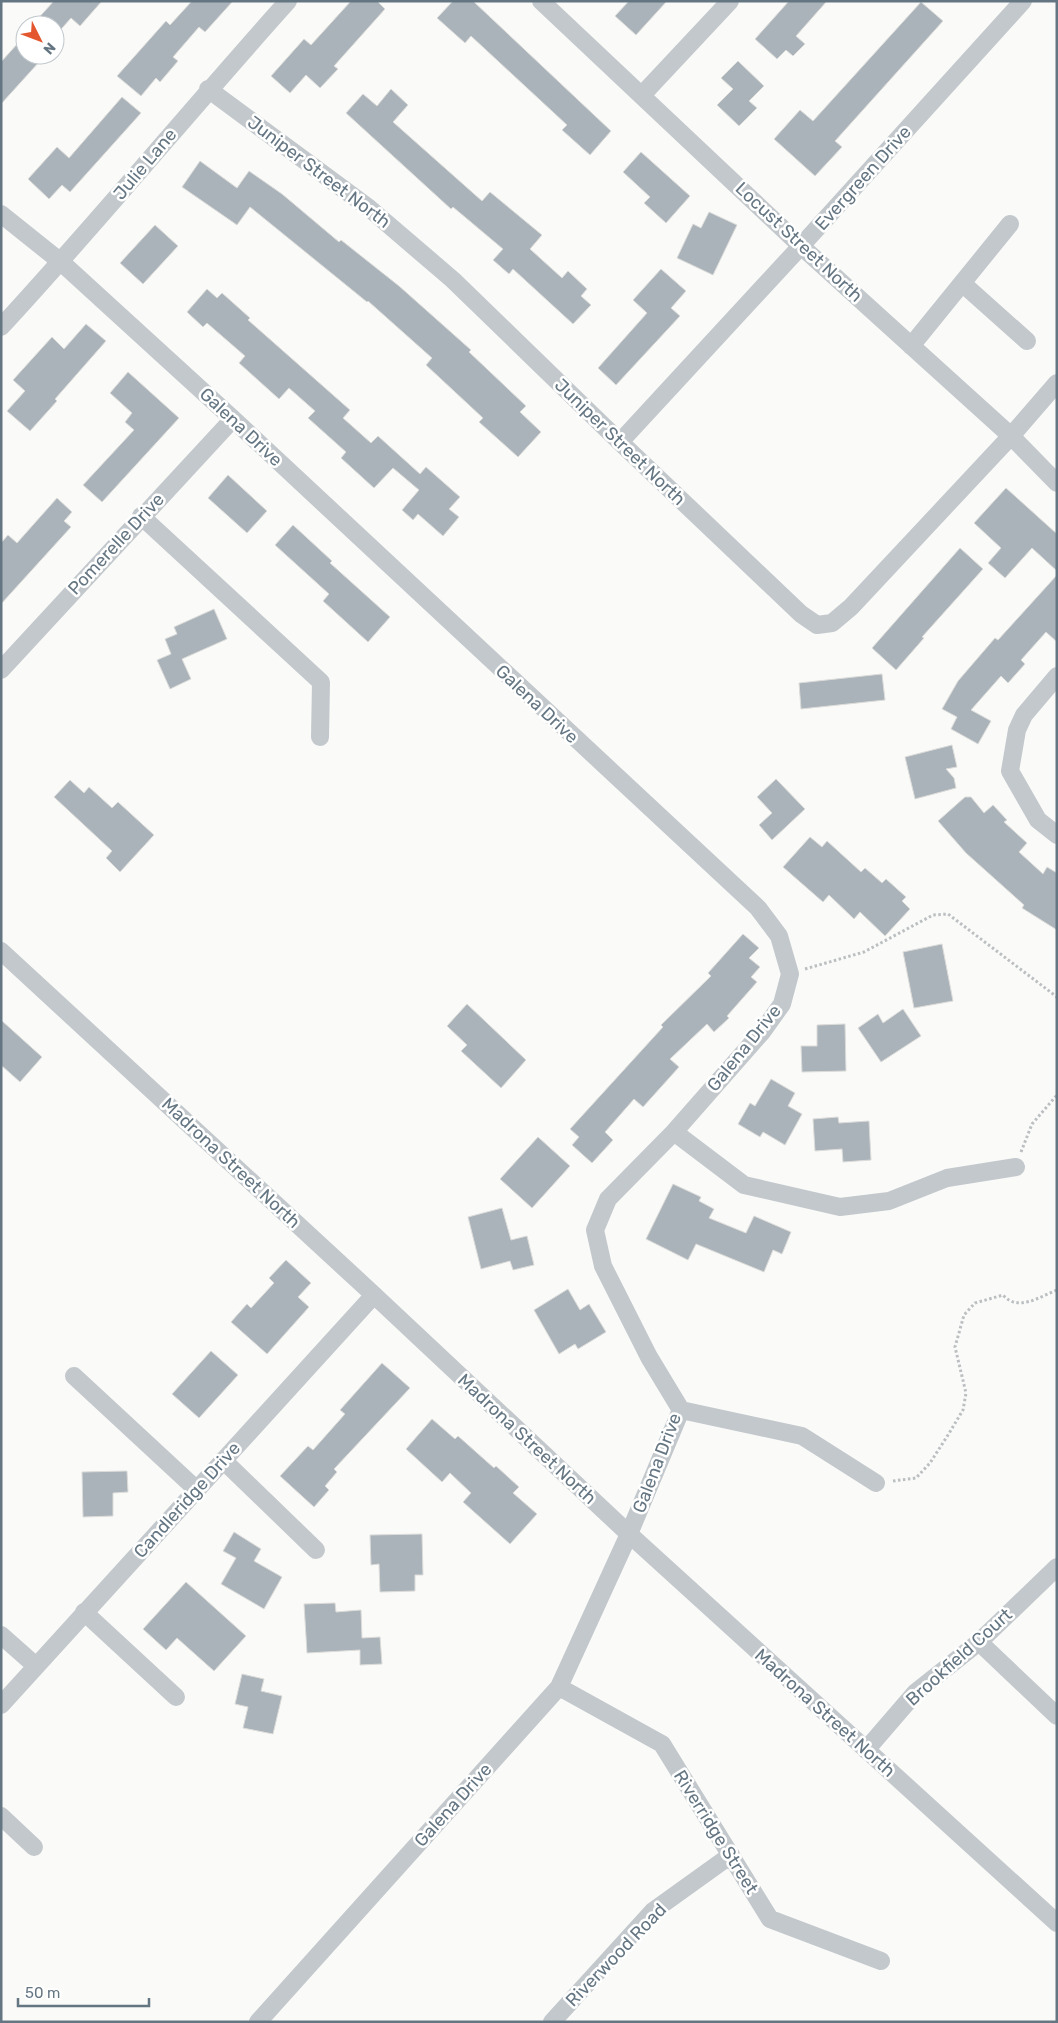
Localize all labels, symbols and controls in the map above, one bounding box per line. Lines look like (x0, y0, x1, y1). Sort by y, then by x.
north arrow (15, 15, 65, 65)
text: N (40, 39, 59, 58)
street label: Juniper Street North (243, 111, 395, 233)
street label: Evergreen Drive (810, 121, 916, 235)
street label: Julie Lane (109, 124, 181, 204)
street label: Locust Street North (731, 177, 867, 307)
street label: Juniper Street North (550, 374, 690, 510)
street label: Galena Drive (195, 383, 287, 471)
street label: Pomerelle Drive (63, 489, 169, 599)
street label: Galena Drive (491, 660, 583, 748)
street label: Galena Drive (702, 1000, 786, 1096)
street label: Madrona Street North (157, 1093, 305, 1233)
street label: Madrona Street North (453, 1369, 601, 1509)
street label: Galena Drive (628, 1410, 686, 1516)
street label: Candleridge Drive (129, 1437, 245, 1563)
street label: Brookfield Court (901, 1604, 1017, 1710)
street label: Madrona Street North (750, 1644, 900, 1782)
street label: Galena Drive (410, 1759, 496, 1851)
street label: Riverridge Street (669, 1766, 763, 1898)
street label: Riverwood Road (561, 1899, 671, 2011)
scale bar (18, 1976, 149, 2008)
text: 50 m (25, 1984, 60, 2002)

